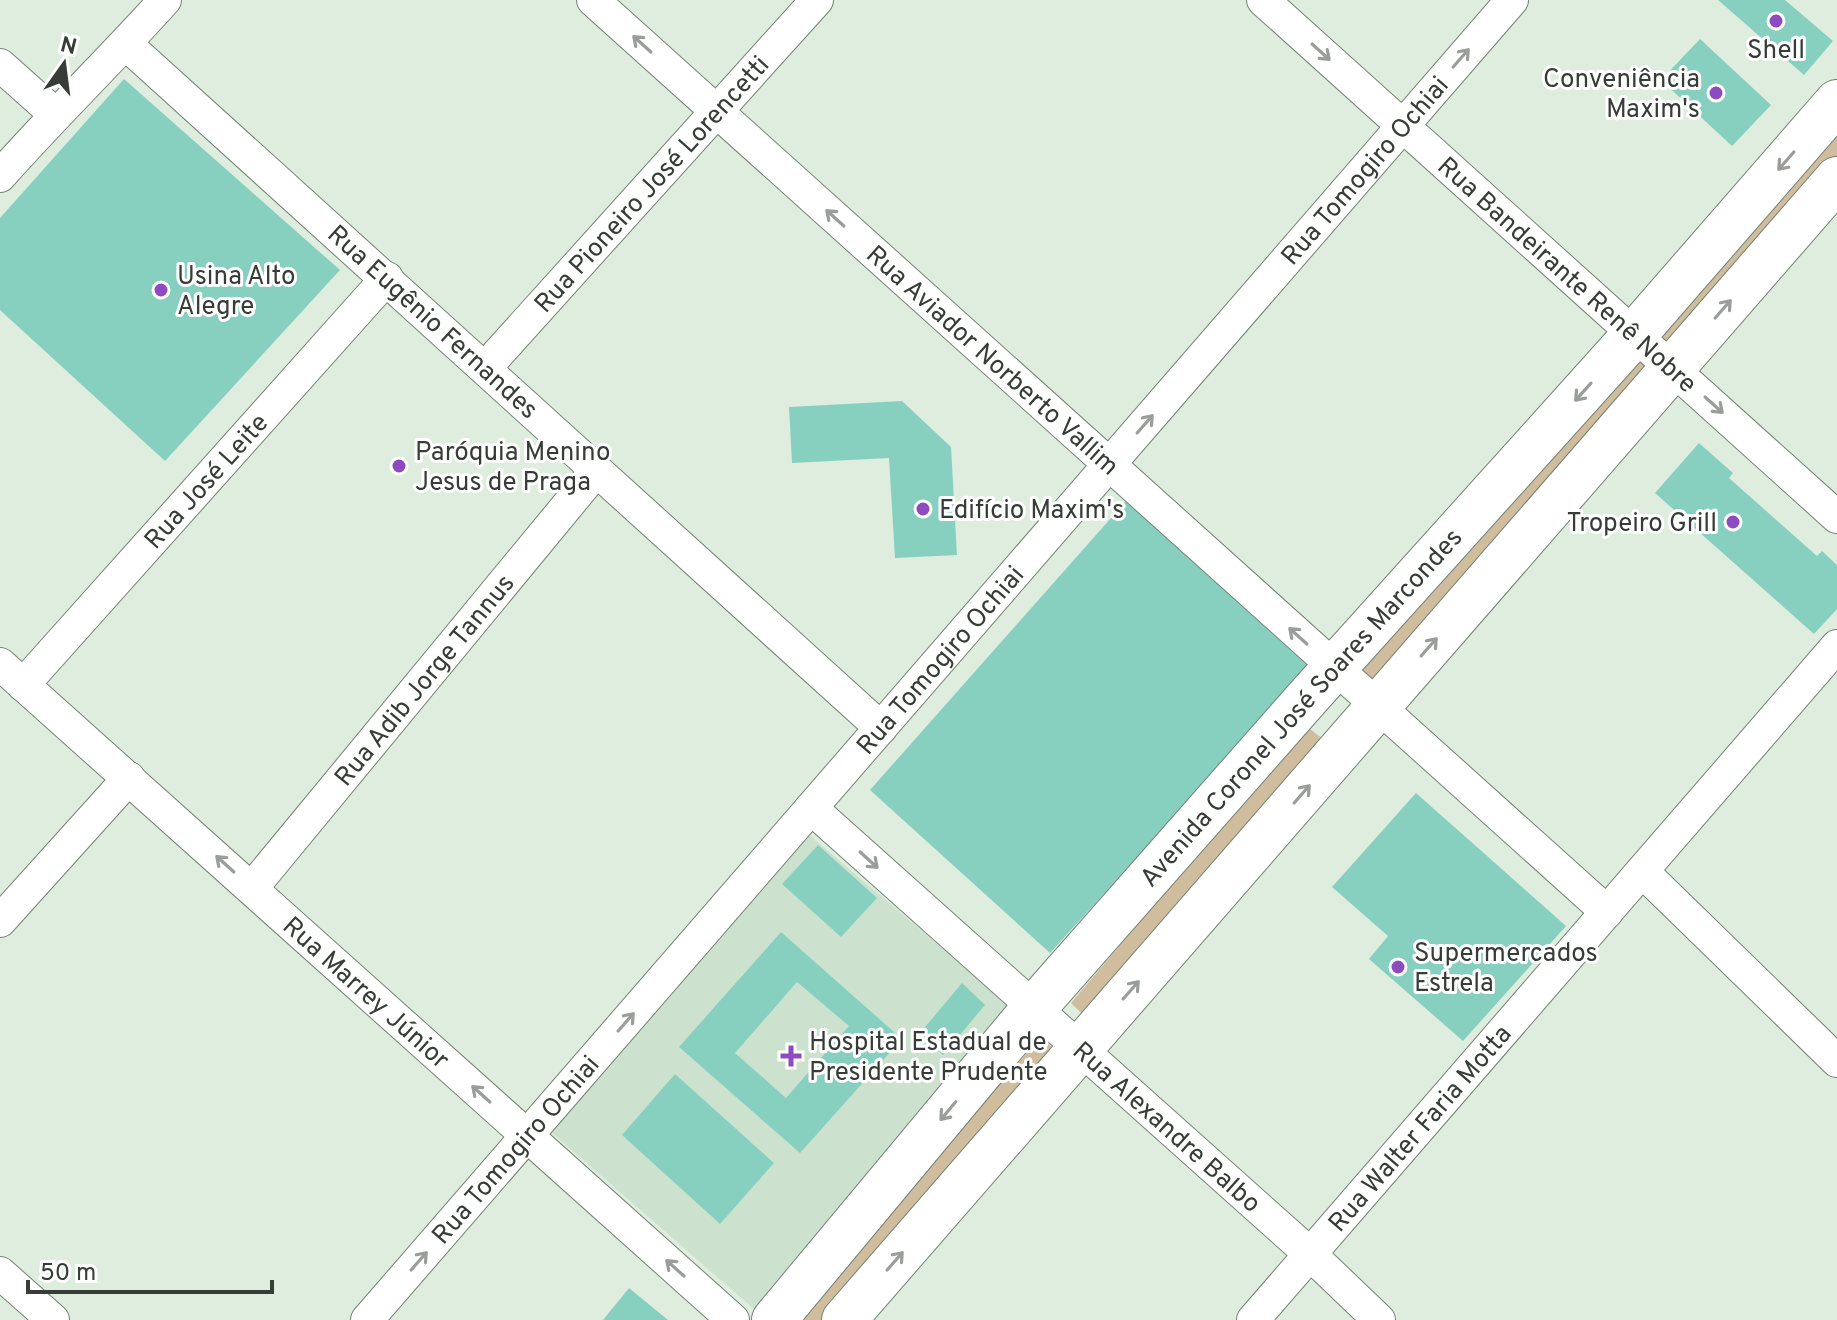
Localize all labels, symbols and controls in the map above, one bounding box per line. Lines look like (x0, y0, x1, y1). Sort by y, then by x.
marker: Shell (1767, 12, 1785, 30)
north arrow (24, 24, 104, 104)
text: N (57, 32, 79, 62)
one-way arrow (633, 35, 653, 53)
place label: Shell (1747, 35, 1805, 68)
one-way arrow (1311, 43, 1331, 61)
one-way arrow (1452, 49, 1470, 69)
street label: Rua Pioneiro José Lorencetti (528, 50, 778, 321)
place label: Conveniência Maxim's (1543, 64, 1700, 127)
street label: Rua Tomogiro Ochiai (1275, 71, 1457, 273)
marker: Conveniência Maxim's (1707, 84, 1725, 102)
one-way arrow (1777, 150, 1795, 170)
street label: Rua Bandeirante Renê Nobre (1429, 151, 1703, 402)
one-way arrow (826, 209, 846, 227)
street label: Rua Eugênio Fernandes (319, 219, 544, 427)
street label: Rua Aviador Norberto Vallim (858, 239, 1125, 484)
place label: Usina Alto Alegre (177, 261, 296, 324)
marker: Usina Alto Alegre (152, 281, 170, 299)
one-way arrow (1714, 300, 1732, 320)
one-way arrow (1574, 382, 1592, 402)
one-way arrow (1703, 396, 1723, 414)
street label: Rua José Leite (138, 408, 277, 557)
one-way arrow (1135, 415, 1153, 435)
place label: Paróquia Menino Jesus de Praga (415, 437, 611, 500)
marker: Paróquia Menino Jesus de Praga (390, 457, 408, 475)
place label: Edifício Maxim's (939, 495, 1124, 528)
marker: Edifício Maxim's (914, 500, 932, 518)
place label: Tropeiro Grill (1566, 508, 1717, 541)
marker: Tropeiro Grill (1724, 513, 1742, 531)
street label: Avenida Coronel José Soares Marcondes (1134, 523, 1471, 895)
street label: Rua Tomogiro Ochiai (851, 560, 1033, 763)
street label: Rua Adib Jorge Tannus (329, 568, 523, 794)
one-way arrow (1289, 628, 1309, 646)
one-way arrow (1420, 638, 1438, 658)
one-way arrow (1293, 784, 1311, 805)
one-way arrow (859, 851, 879, 869)
one-way arrow (216, 856, 236, 874)
street label: Rua Marrey Júnior (275, 911, 455, 1077)
place label: Supermercados Estrela (1414, 938, 1598, 1001)
marker: Supermercados Estrela (1389, 958, 1407, 976)
one-way arrow (1122, 980, 1140, 1001)
one-way arrow (617, 1013, 635, 1033)
street label: Rua Walter Faria Motta (1322, 1019, 1520, 1240)
place label: Hospital Estadual de Presidente Prudente (809, 1027, 1048, 1090)
street label: Rua Alexandre Balbo (1065, 1036, 1267, 1221)
marker: Hospital Estadual de Presidente Prudente (780, 1045, 802, 1067)
street label: Rua Tomogiro Ochiai (426, 1050, 608, 1252)
one-way arrow (472, 1085, 492, 1103)
one-way arrow (939, 1100, 957, 1120)
scale bar (28, 1244, 272, 1294)
one-way arrow (409, 1252, 427, 1272)
one-way arrow (886, 1252, 904, 1272)
text: 50 m (40, 1259, 96, 1289)
one-way arrow (665, 1259, 685, 1277)

